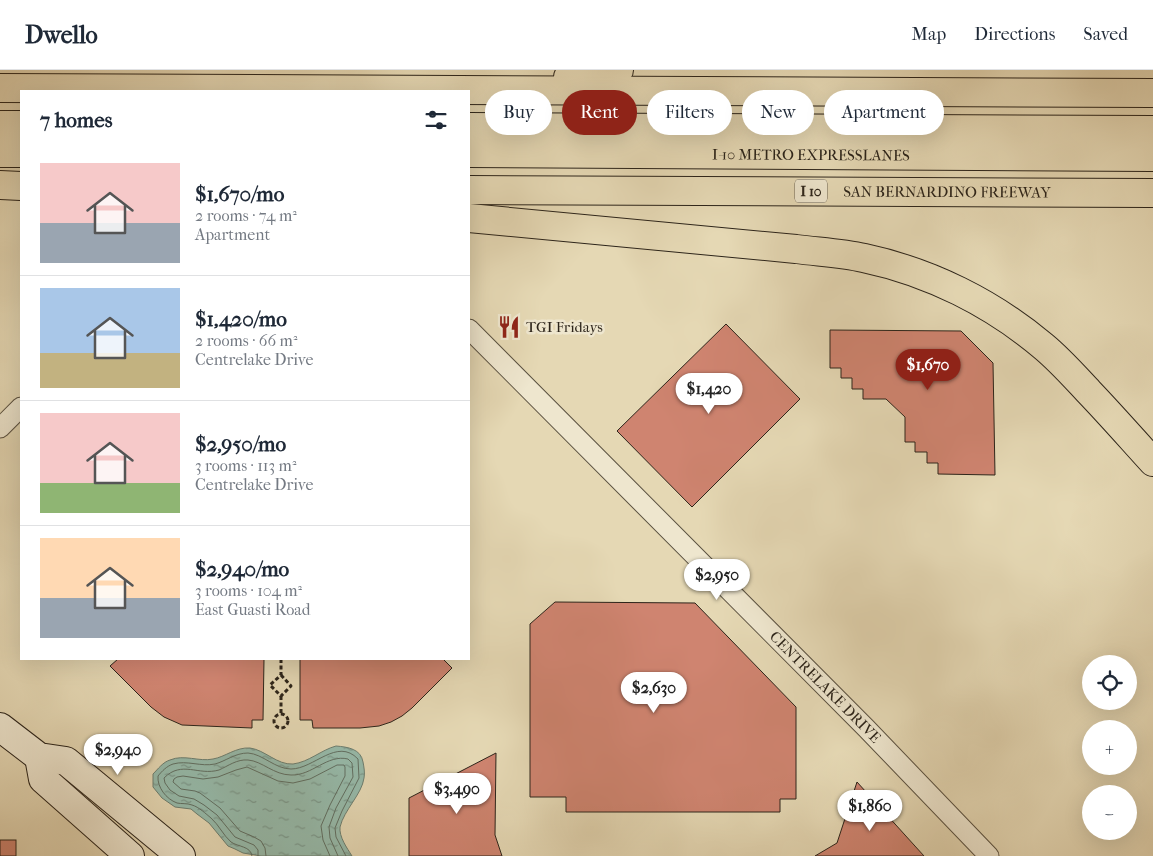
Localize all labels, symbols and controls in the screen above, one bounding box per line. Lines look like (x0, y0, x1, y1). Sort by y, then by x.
text: Dwello (25, 21, 98, 49)
text: Map (912, 24, 946, 45)
text: Directions (974, 24, 1055, 45)
text: Saved (1083, 24, 1128, 45)
chip: Buy (485, 90, 552, 135)
chip: Rent (562, 90, 637, 135)
chip: Filters (647, 90, 732, 135)
chip: New (742, 90, 814, 135)
chip: Apartment (824, 90, 944, 135)
icon: filters (422, 106, 450, 134)
text: 7 homes (40, 108, 112, 132)
street label: I-10 METRO EXPRESSLANES (712, 145, 910, 165)
road number: I 10 (795, 180, 827, 202)
text: $1,670/mo (195, 182, 284, 206)
icon: home (80, 183, 140, 243)
street label: SAN BERNARDINO FREEWAY (843, 183, 1052, 202)
text: 2 rooms · 74 m² (195, 206, 297, 225)
text: Apartment (195, 225, 270, 244)
text: $1,420/mo (195, 307, 287, 331)
icon: home (80, 308, 140, 368)
restaurant icon: TGI Fridays (496, 314, 522, 340)
place label: TGI Fridays (526, 318, 603, 336)
text: 2 rooms · 66 m² (195, 331, 297, 350)
pin: $1,670 (887, 348, 969, 391)
text: Centrelake Drive (195, 350, 313, 369)
text: $1,670 (907, 355, 949, 374)
pin: $1,420 (668, 372, 750, 415)
text: $1,420 (687, 379, 731, 398)
text: $2,950/mo (195, 432, 286, 456)
icon: home (80, 433, 140, 493)
text: 3 rooms · 113 m² (195, 456, 296, 475)
text: Centrelake Drive (195, 475, 313, 494)
text: $2,940/mo (195, 557, 289, 581)
icon: home (80, 558, 140, 618)
pin: $2,950 (676, 558, 758, 601)
text: $2,950 (695, 565, 739, 584)
text: 3 rooms · 104 m² (195, 581, 302, 600)
text: East Guasti Road (195, 600, 310, 619)
street label: CENTRELAKE DRIVE (766, 627, 884, 747)
map controls (1082, 655, 1137, 840)
button: locate (1082, 655, 1137, 710)
pin: $2,630 (613, 672, 695, 714)
text: $2,630 (632, 678, 676, 697)
button: + (1082, 720, 1137, 775)
pin: $2,940 (77, 734, 159, 776)
text: $2,940 (95, 740, 141, 759)
pin: $3,490 (416, 772, 498, 815)
text: $3,490 (434, 779, 480, 798)
button: − (1082, 785, 1137, 840)
pin: $1,860 (829, 790, 911, 832)
text: $1,860 (848, 796, 892, 815)

